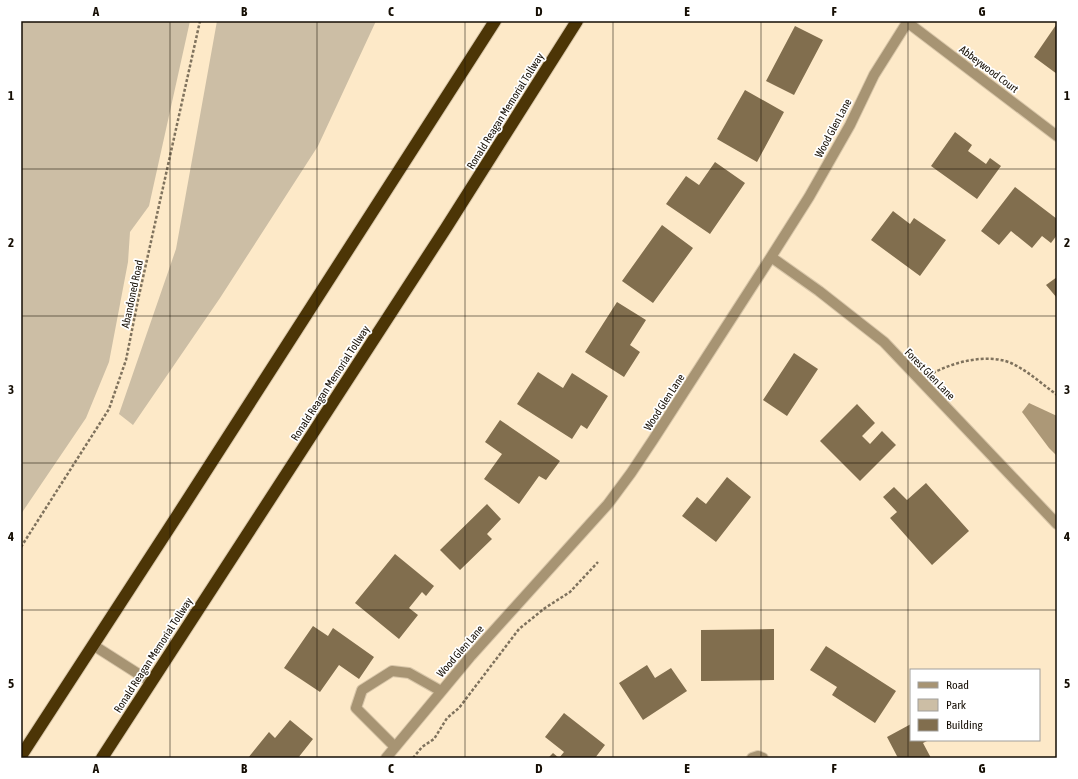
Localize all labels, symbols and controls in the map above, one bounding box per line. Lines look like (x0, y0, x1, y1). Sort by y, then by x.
text: A (92, 4, 100, 19)
text: B (241, 4, 248, 19)
text: C (388, 4, 394, 19)
text: D (535, 4, 543, 19)
text: E (684, 4, 690, 19)
text: F (831, 4, 837, 19)
text: G (979, 4, 986, 19)
street label: Abbeywood Court (957, 43, 1021, 95)
street label: Ronald Reagan Memorial Tollway (464, 50, 546, 171)
text: 1 (8, 88, 14, 103)
text: 1 (1064, 88, 1070, 103)
street label: Wood Glen Lane (812, 97, 854, 159)
text: 2 (8, 235, 14, 250)
text: 2 (1064, 235, 1070, 250)
street label: Abandoned Road (119, 259, 145, 329)
street label: Ronald Reagan Memorial Tollway (288, 323, 372, 443)
street label: Forest Glen Lane (903, 346, 957, 402)
street label: Wood Glen Lane (641, 372, 687, 432)
text: 3 (8, 382, 14, 397)
text: 3 (1064, 382, 1070, 397)
text: 4 (7, 529, 14, 544)
text: 4 (1063, 529, 1070, 544)
street label: Ronald Reagan Memorial Tollway (111, 595, 195, 715)
street label: Wood Glen Lane (434, 623, 486, 679)
legend (910, 669, 1040, 741)
text: 5 (8, 676, 14, 691)
text: 5 (1064, 676, 1070, 691)
text: Road (946, 678, 969, 692)
text: Park (946, 698, 967, 712)
text: Building (946, 718, 984, 732)
text: A (92, 761, 100, 776)
text: B (241, 761, 248, 776)
text: C (388, 761, 394, 776)
text: D (535, 761, 543, 776)
text: E (684, 761, 690, 776)
text: F (831, 761, 837, 776)
text: G (979, 761, 986, 776)

